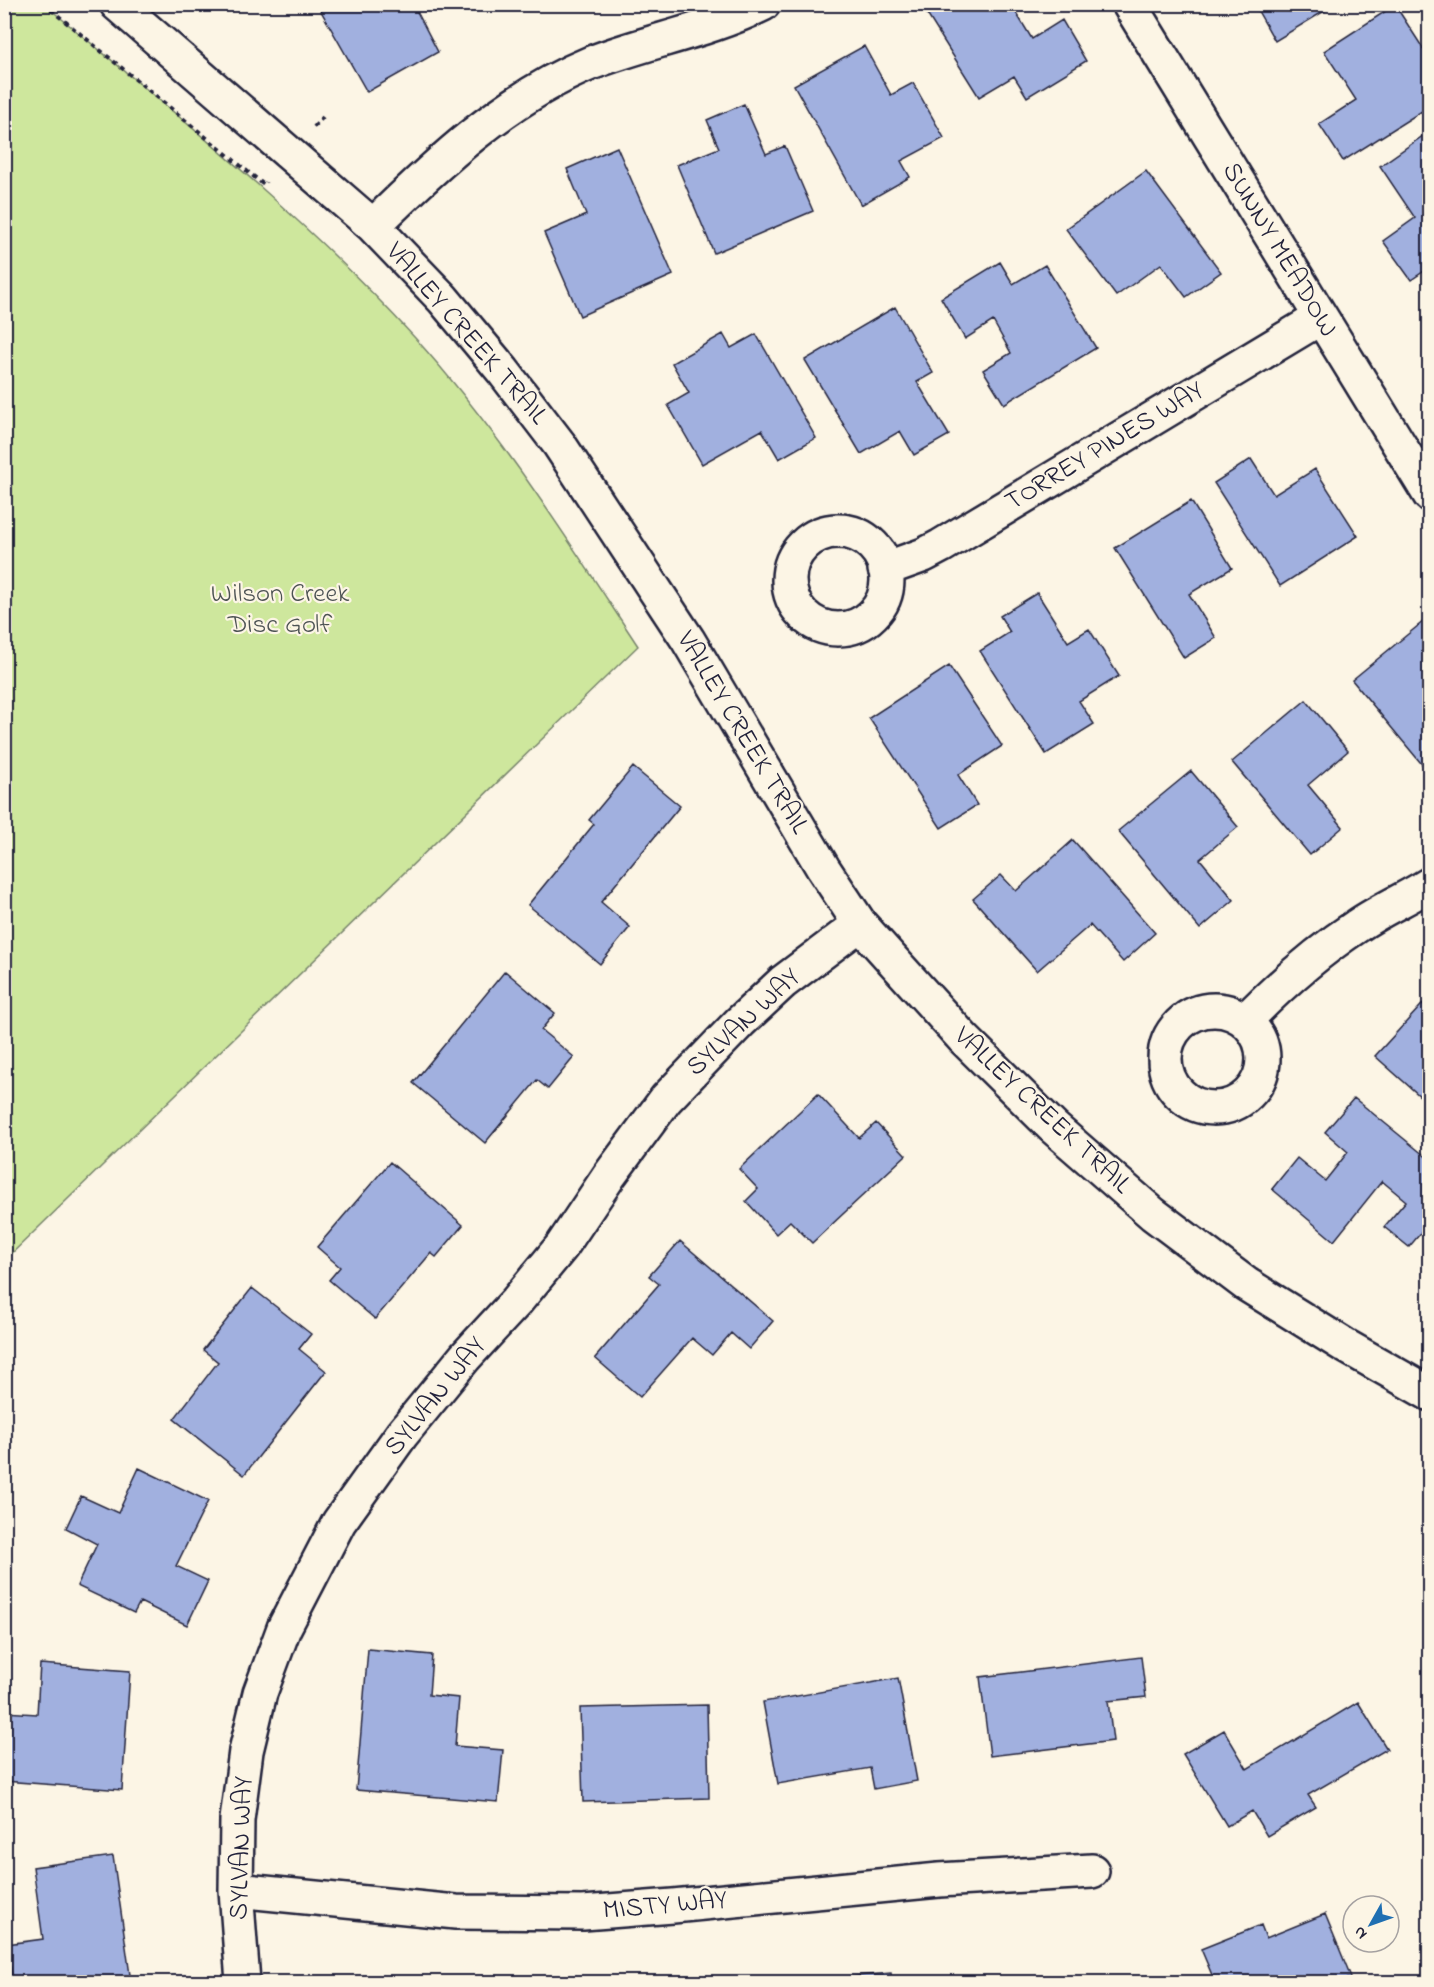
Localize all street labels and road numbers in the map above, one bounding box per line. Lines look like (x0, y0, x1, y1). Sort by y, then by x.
street label: SUNNY MEADOW (1211, 155, 1347, 345)
street label: VALLEY CREEK TRAIL (375, 233, 556, 434)
street label: TORREY PINES WAY (998, 372, 1212, 522)
street label: VALLEY CREEK TRAIL (665, 623, 818, 842)
street label: SYLVAN WAY (678, 959, 810, 1086)
street label: VALLEY CREEK TRAIL (944, 1017, 1140, 1204)
street label: SYLVAN WAY (376, 1328, 497, 1465)
street label: SYLVAN WAY (220, 1775, 264, 1921)
street label: MISTY WAY (601, 1881, 729, 1931)

